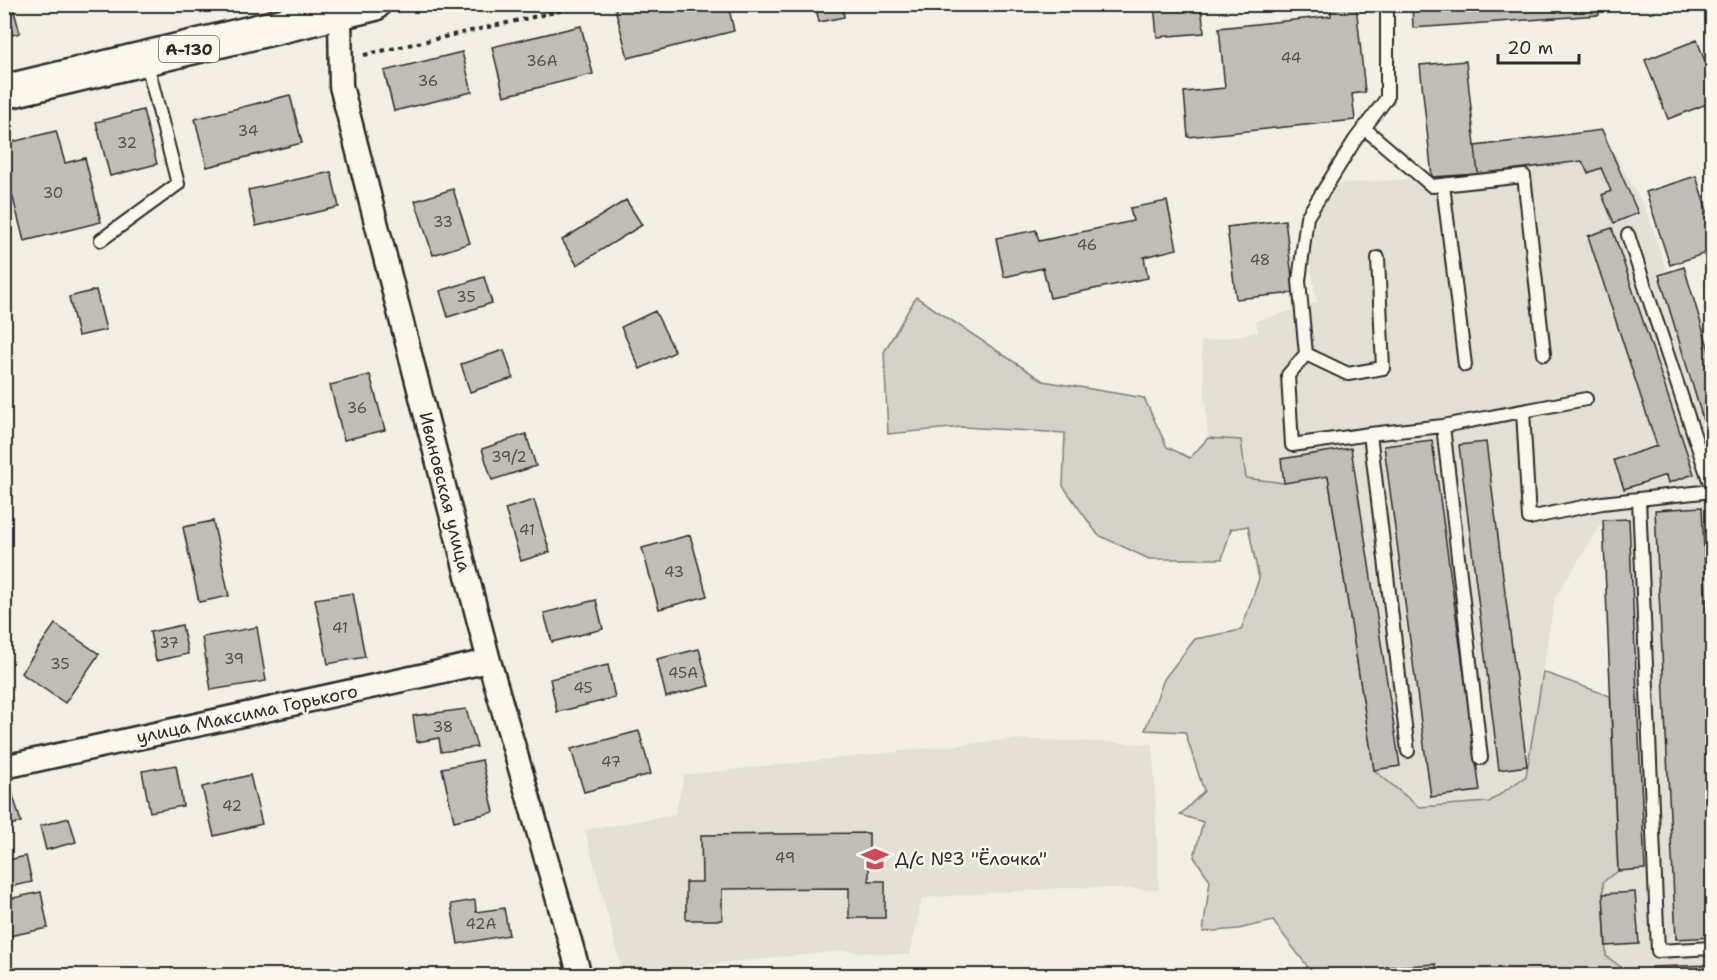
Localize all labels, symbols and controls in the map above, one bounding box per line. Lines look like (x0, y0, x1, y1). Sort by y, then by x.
scale bar (1498, 27, 1579, 65)
road number: А-130 (159, 36, 219, 62)
text: 20 m (1507, 36, 1553, 60)
house number: 44 (1281, 48, 1301, 68)
house number: 36А (526, 51, 558, 71)
house number: 36 (418, 71, 438, 91)
house number: 34 (238, 121, 258, 141)
house number: 32 (117, 133, 137, 153)
house number: 30 (43, 183, 63, 203)
house number: 33 (433, 212, 453, 232)
house number: 46 (1077, 235, 1097, 255)
house number: 48 (1250, 250, 1270, 270)
house number: 35 (456, 287, 476, 307)
house number: 36 (347, 398, 367, 418)
street label: Ивановская улица (414, 410, 476, 574)
house number: 39/2 (491, 447, 527, 467)
house number: 41 (519, 520, 535, 540)
house number: 43 (664, 562, 684, 582)
house number: 41 (332, 618, 348, 638)
house number: 37 (159, 633, 179, 653)
house number: 39 (224, 649, 244, 669)
house number: 35 (50, 654, 70, 674)
house number: 45А (668, 663, 698, 683)
house number: 45 (573, 678, 593, 698)
street label: улица Максима Горького (134, 679, 360, 749)
house number: 38 (433, 717, 453, 737)
house number: 47 (601, 752, 621, 772)
house number: 42 (222, 796, 242, 816)
school or university icon: Д/с №3 "Ёлочка" (860, 844, 890, 874)
place label: Д/с №3 "Ёлочка" (895, 847, 1047, 871)
house number: 49 (775, 848, 795, 868)
house number: 42А (466, 914, 497, 934)

